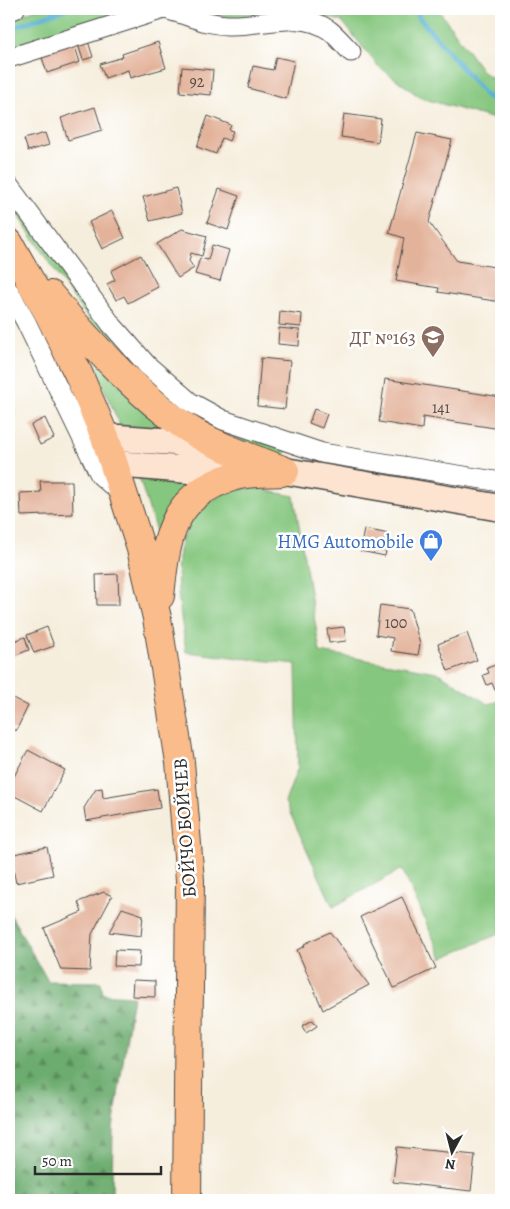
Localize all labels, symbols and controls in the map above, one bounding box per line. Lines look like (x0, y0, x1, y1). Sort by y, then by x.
house number: 92 (190, 71, 205, 93)
school or university icon: ДГ №163 (420, 324, 446, 358)
place label: ДГ №163 (349, 325, 416, 351)
house number: 141 (432, 397, 451, 419)
shop icon: HMG Automobile (418, 528, 444, 562)
place label: HMG Automobile (277, 529, 414, 555)
house number: 100 (385, 612, 407, 634)
street label: БОЙЧО БОЙЧЕВ (167, 757, 203, 899)
north arrow (428, 1126, 478, 1176)
scale bar (35, 1144, 161, 1176)
text: 50 m (42, 1151, 72, 1171)
text: N (444, 1154, 457, 1174)

